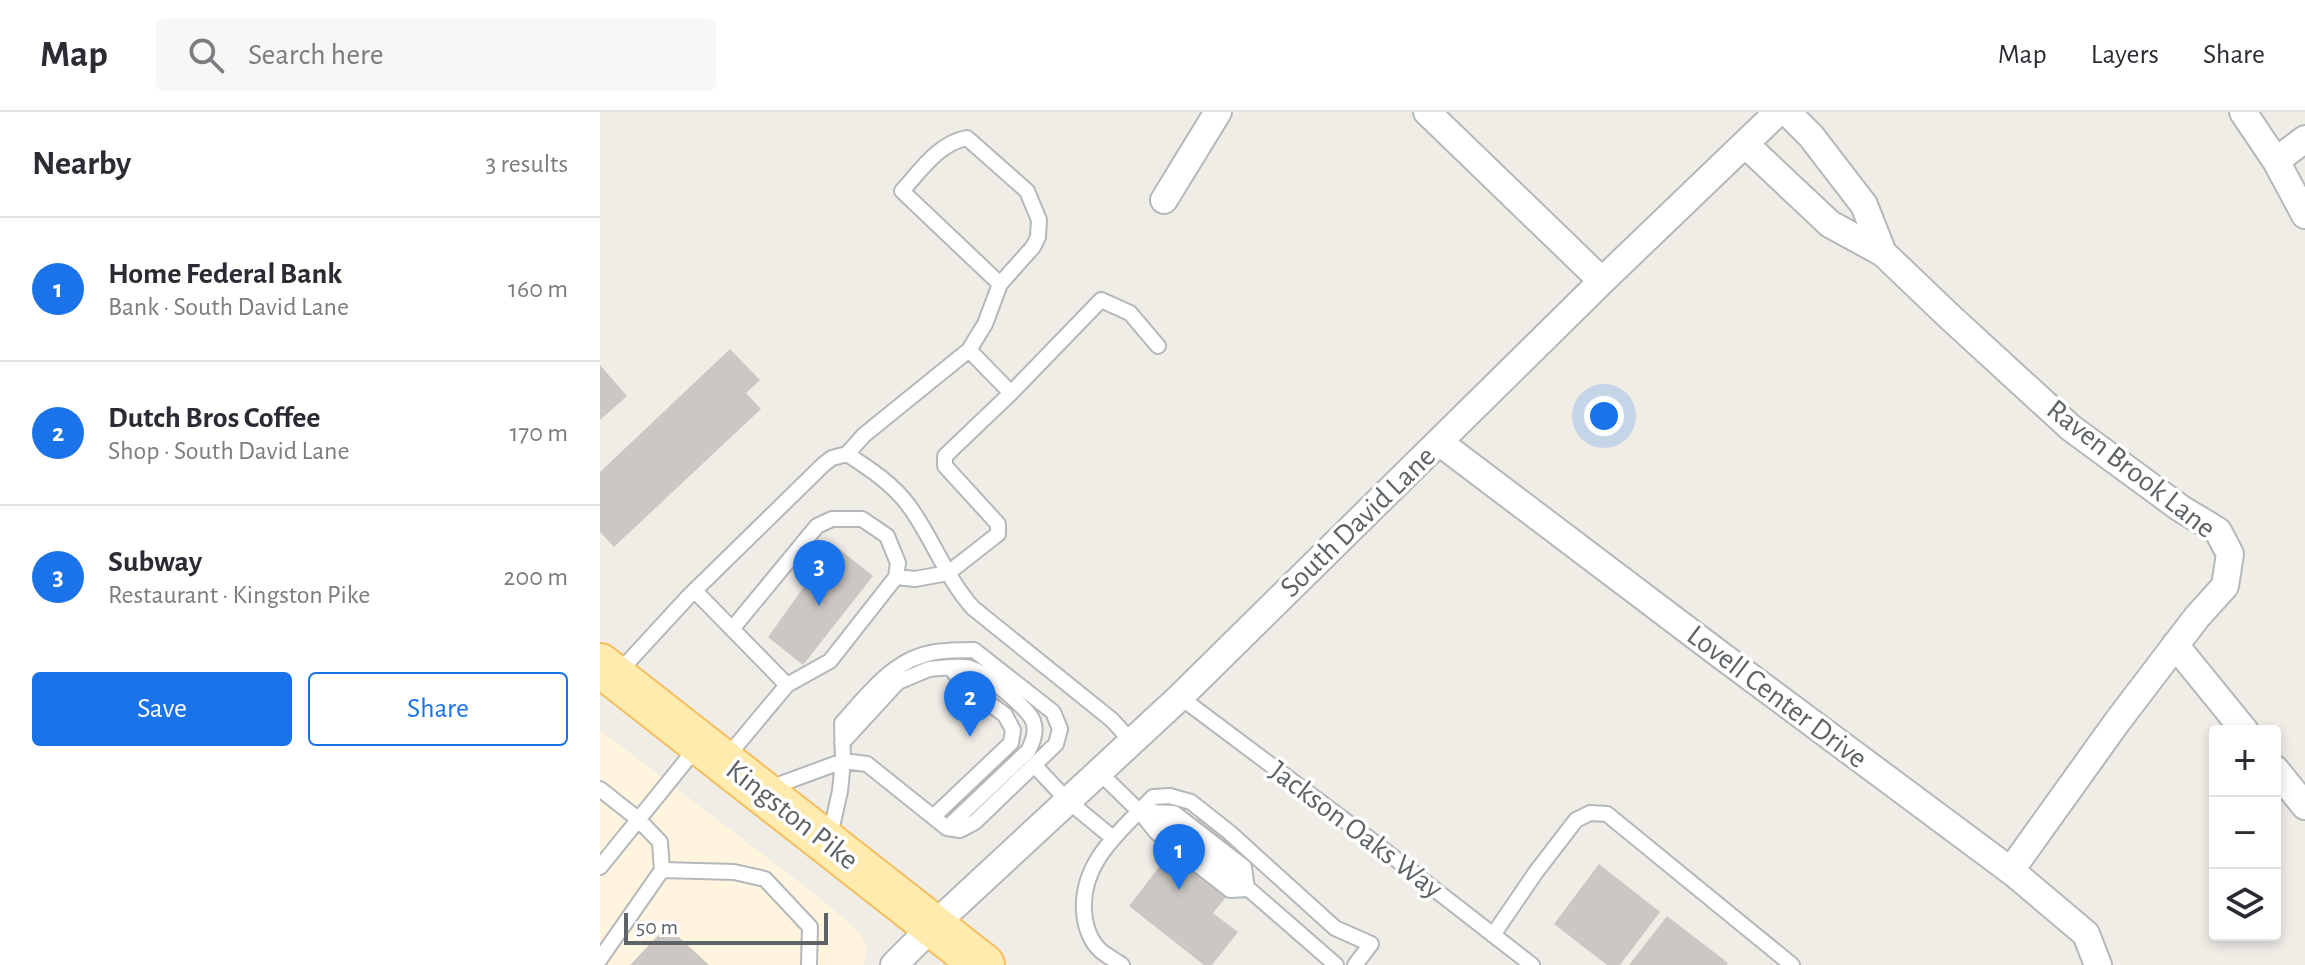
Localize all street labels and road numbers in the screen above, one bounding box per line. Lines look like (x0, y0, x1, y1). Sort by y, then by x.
street label: Raven Brook Lane (2041, 394, 2221, 544)
street label: South David Lane (1275, 441, 1441, 603)
street label: Lovell Center Drive (1681, 620, 1873, 774)
street label: Kingston Pike (720, 754, 864, 876)
street label: Jackson Oaks Way (1264, 755, 1448, 905)

